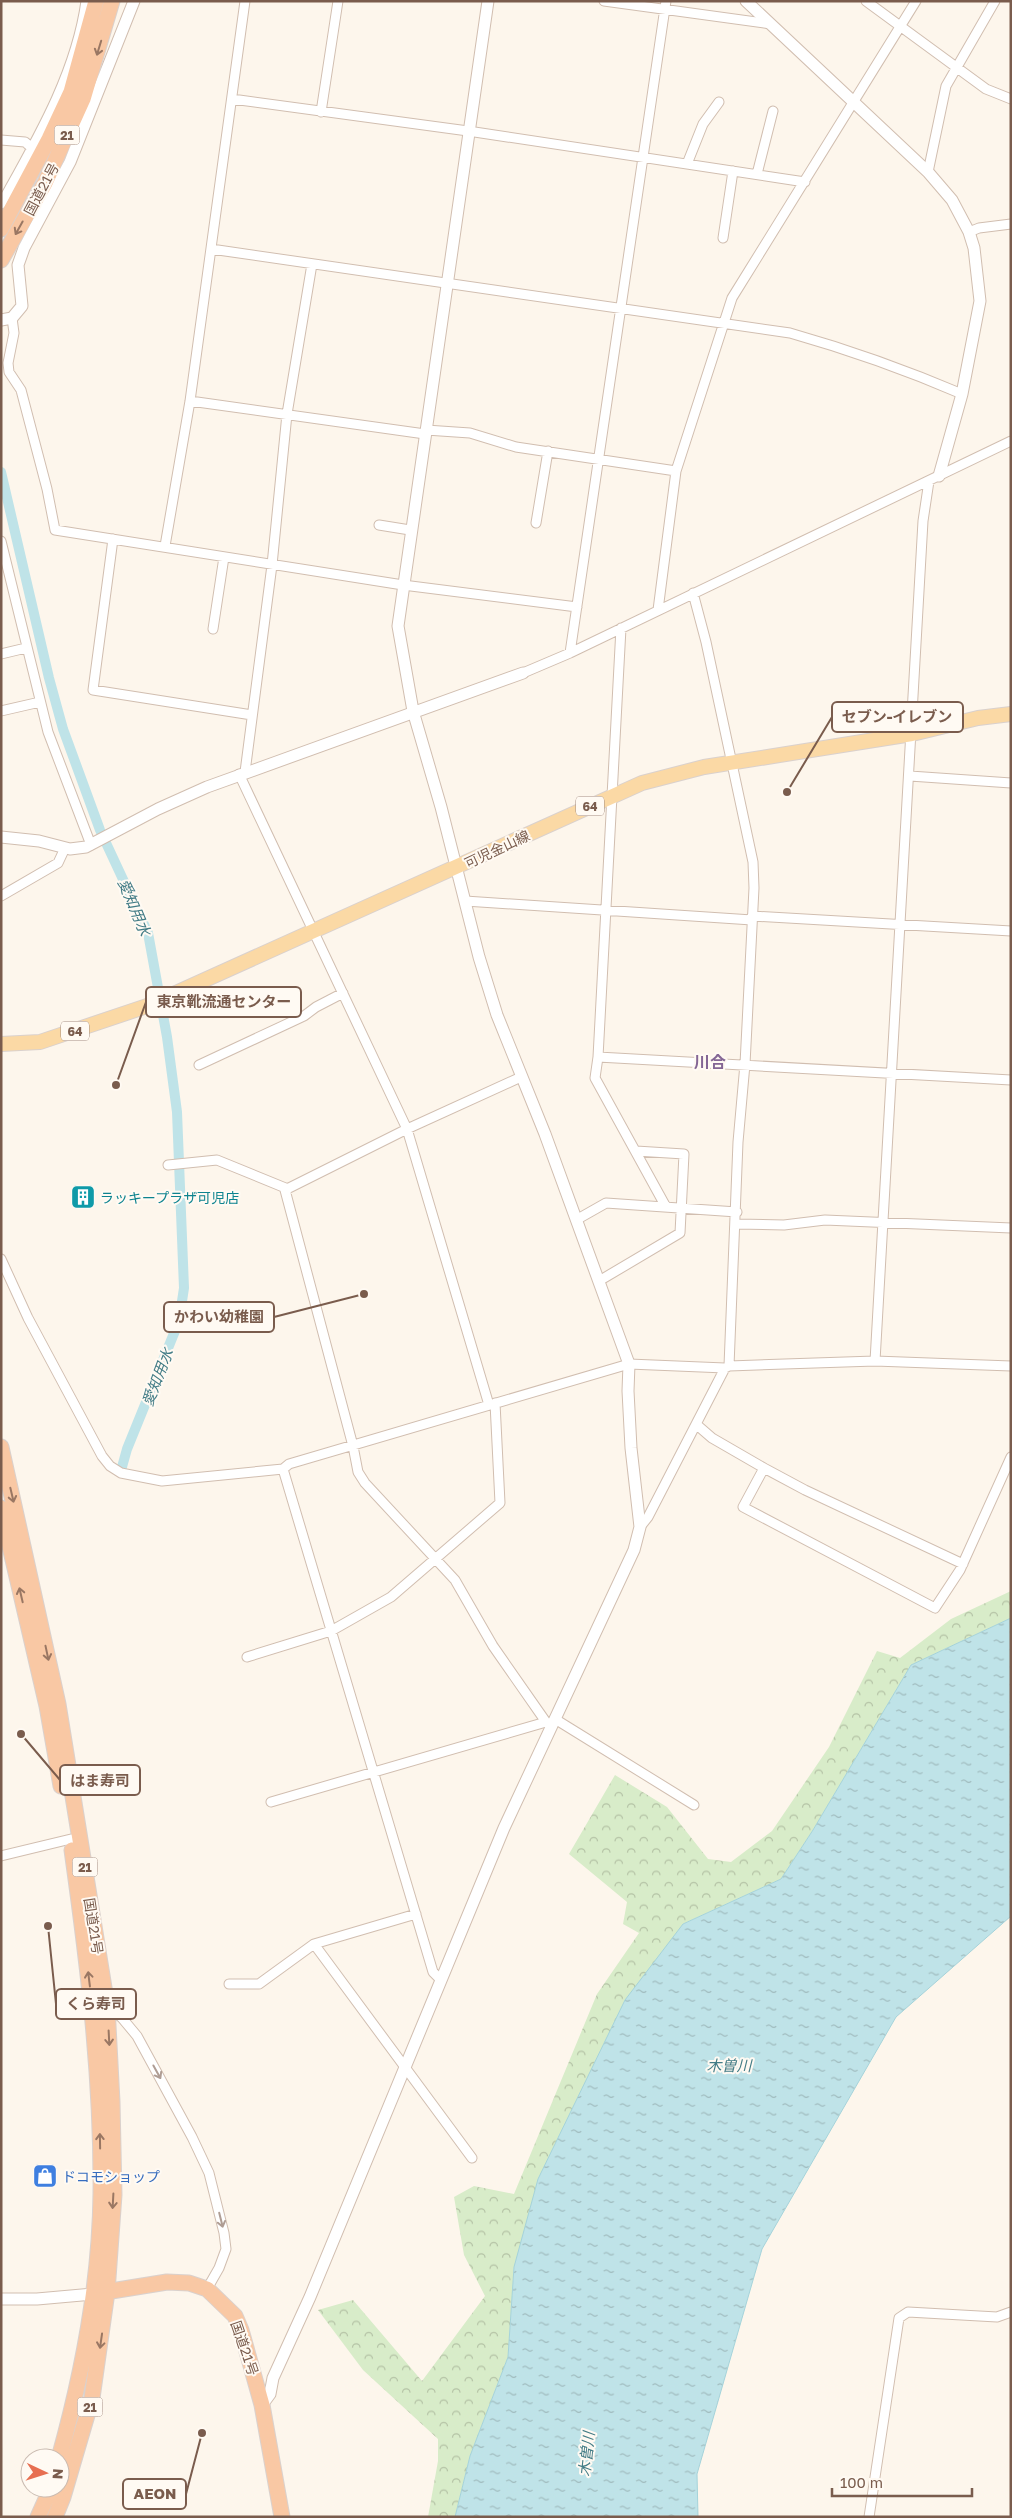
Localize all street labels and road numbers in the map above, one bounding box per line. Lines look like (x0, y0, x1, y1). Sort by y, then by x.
road number: 21 (54, 126, 80, 144)
street label: 国道21号 (20, 160, 62, 218)
road number: 64 (576, 796, 604, 816)
street label: 可児金山線 (462, 827, 532, 871)
road number: 64 (61, 1021, 89, 1040)
road number: 21 (72, 1858, 98, 1876)
street label: 国道21号 (81, 1897, 107, 1955)
street label: 国道21号 (228, 2318, 262, 2378)
road number: 21 (78, 2398, 102, 2416)

